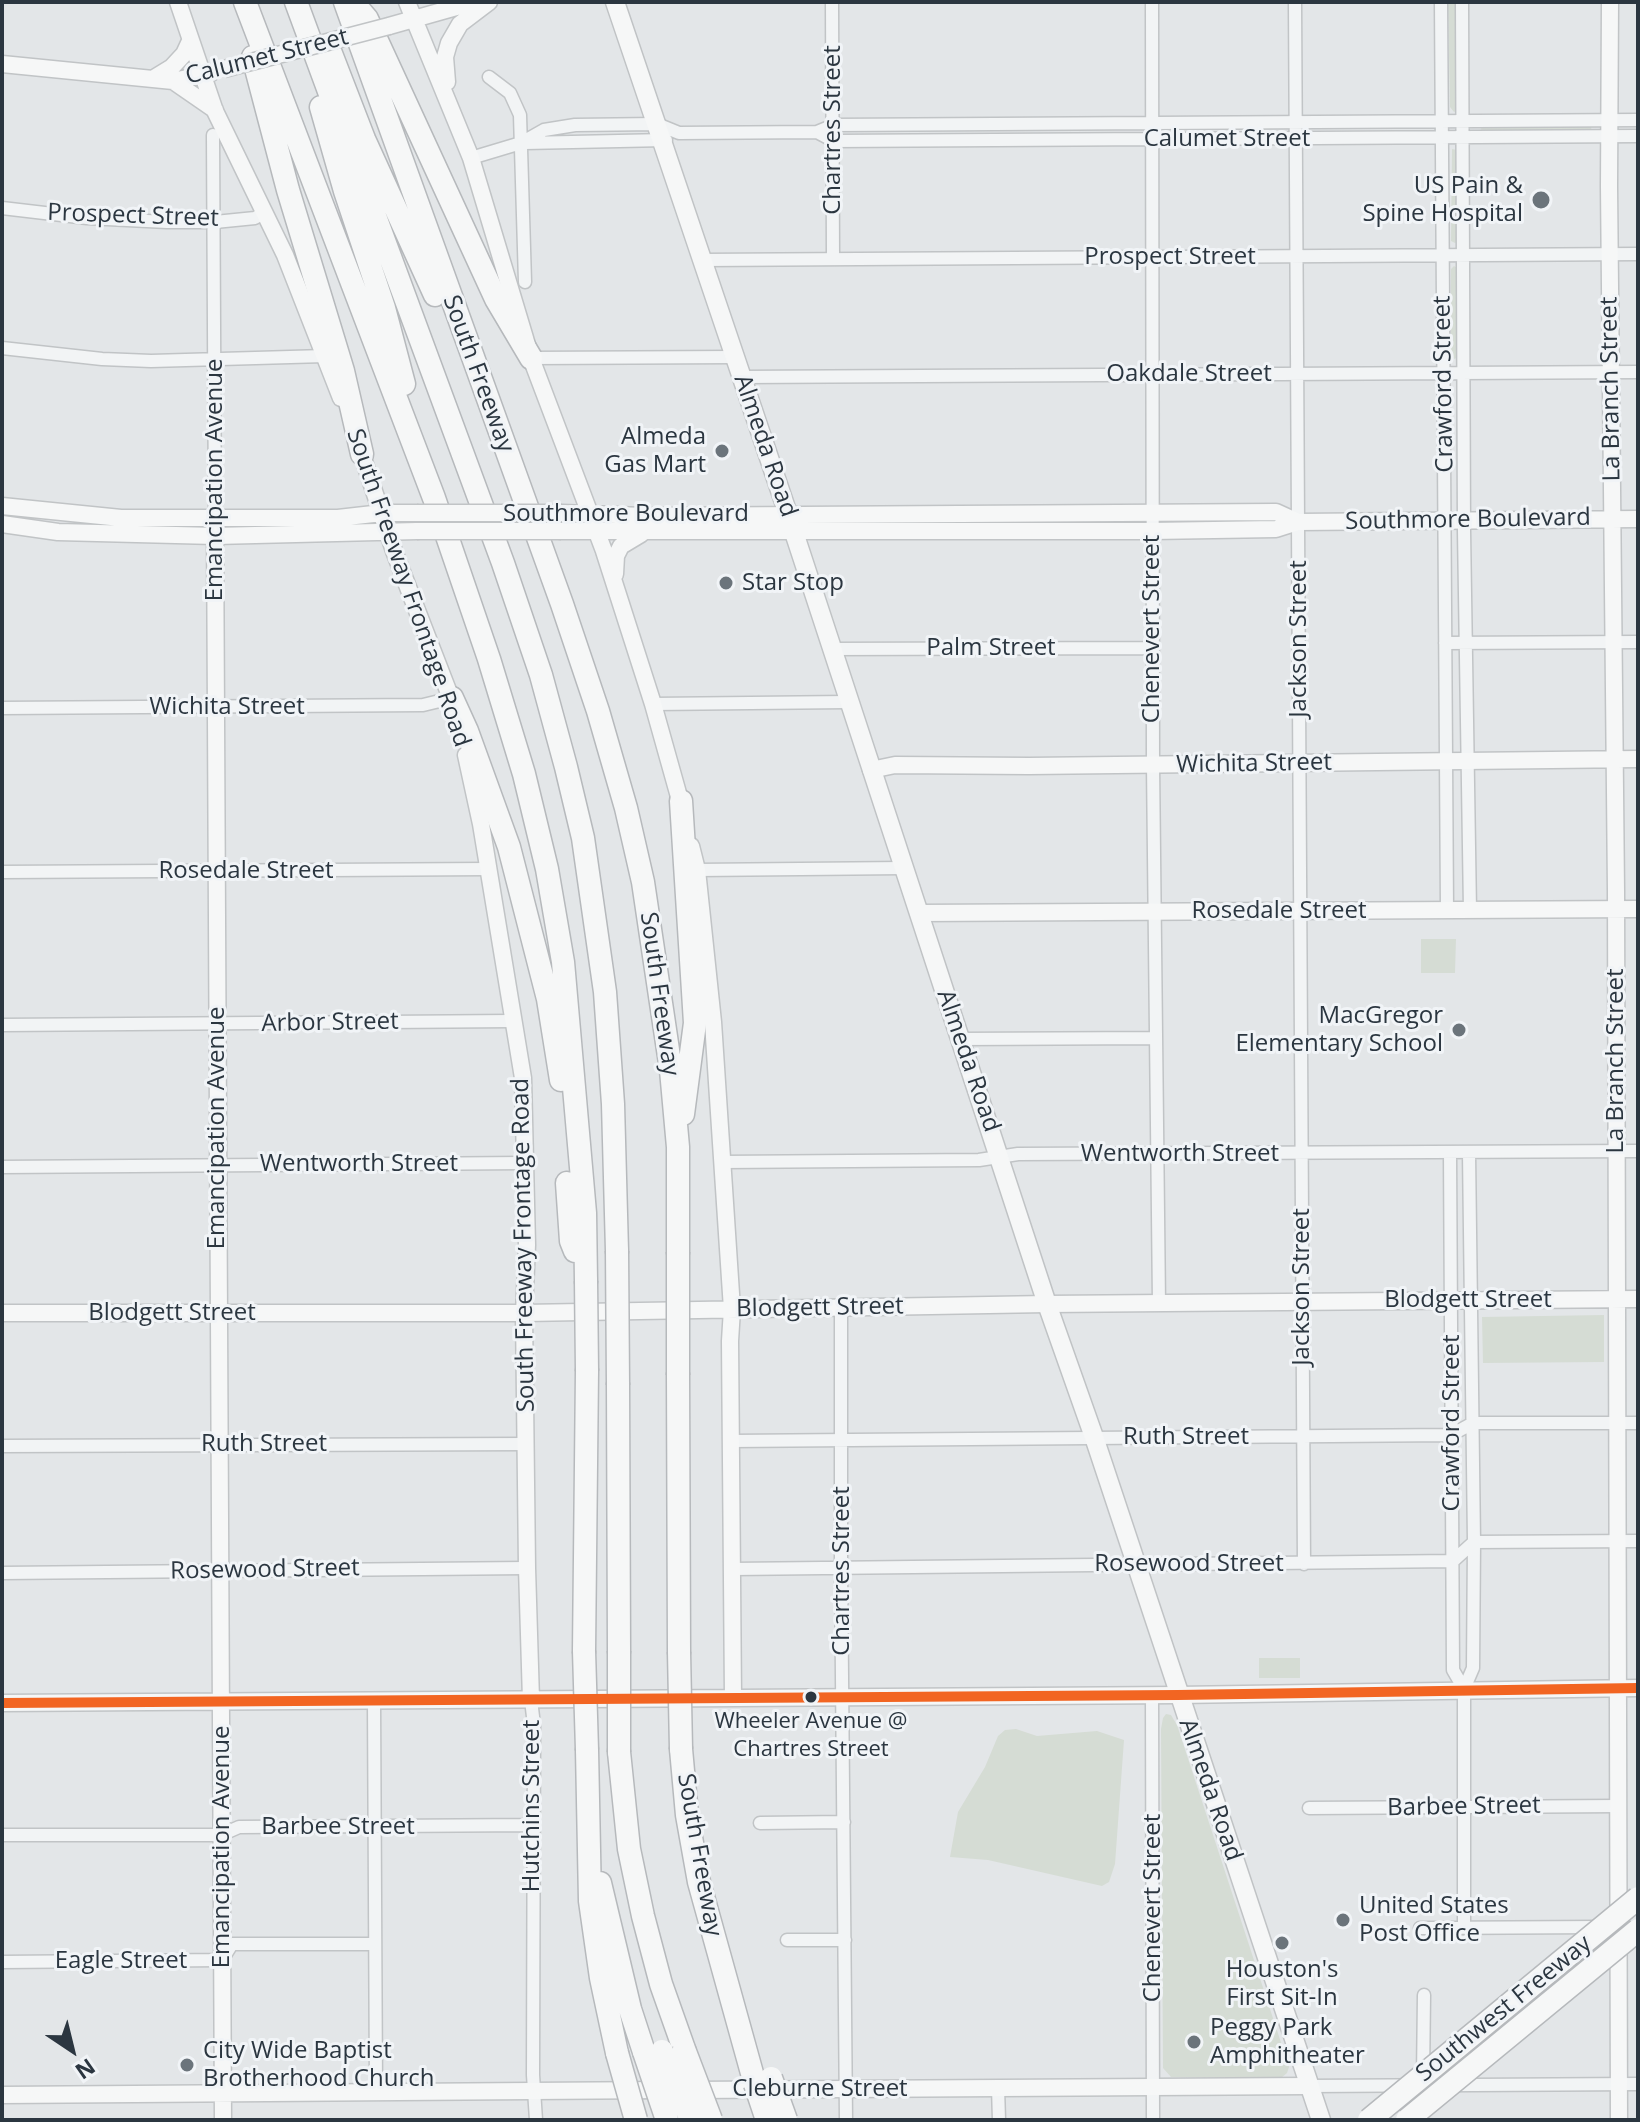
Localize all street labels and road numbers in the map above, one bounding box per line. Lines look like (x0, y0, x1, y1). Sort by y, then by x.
street label: Calumet Street (183, 23, 351, 91)
street label: Chartres Street (819, 45, 847, 215)
street label: Calumet Street (1144, 125, 1310, 153)
street label: Prospect Street (47, 199, 219, 233)
street label: Prospect Street (1084, 243, 1256, 271)
street label: South Freeway (436, 292, 520, 456)
street label: Crawford Street (1428, 295, 1460, 473)
street label: La Branch Street (1595, 296, 1627, 482)
street label: Emancipation Avenue (201, 359, 229, 601)
street label: Oakdale Street (1106, 360, 1272, 388)
street label: Almeda Road (727, 371, 803, 521)
street label: South Freeway Frontage Road (340, 425, 476, 751)
street label: Southmore Boulevard (503, 500, 749, 528)
street label: Southmore Boulevard (1345, 503, 1591, 537)
street label: Chenevert Street (1138, 535, 1166, 723)
street label: Jackson Street (1285, 560, 1313, 718)
street label: Palm Street (926, 634, 1056, 662)
street label: Wichita Street (149, 693, 305, 721)
street label: Wichita Street (1176, 748, 1332, 780)
street label: Rosedale Street (159, 857, 333, 885)
street label: Rosedale Street (1192, 897, 1366, 925)
street label: South Freeway (633, 910, 685, 1078)
street label: La Branch Street (1602, 969, 1630, 1153)
street label: Almeda Road (930, 986, 1006, 1136)
street label: Emancipation Avenue (203, 1007, 231, 1249)
street label: Arbor Street (261, 1007, 399, 1039)
street label: South Freeway Frontage Road (507, 1078, 541, 1412)
street label: Wentworth Street (1081, 1140, 1279, 1168)
street label: Wentworth Street (260, 1150, 458, 1178)
street label: Jackson Street (1288, 1208, 1316, 1366)
street label: Blodgett Street (1384, 1286, 1552, 1314)
street label: Blodgett Street (736, 1292, 904, 1324)
street label: Blodgett Street (88, 1299, 256, 1327)
street label: Crawford Street (1438, 1334, 1466, 1512)
street label: Ruth Street (1123, 1423, 1249, 1451)
street label: Ruth Street (201, 1430, 327, 1458)
street label: Chartres Street (828, 1486, 856, 1656)
street label: Rosewood Street (1094, 1550, 1284, 1578)
street label: Rosewood Street (170, 1554, 360, 1586)
street label: Almeda Road (1172, 1715, 1248, 1865)
street label: Hutchins Street (518, 1720, 546, 1892)
street label: Emancipation Avenue (208, 1726, 236, 1968)
street label: South Freeway (670, 1771, 728, 1939)
street label: Barbee Street (1387, 1791, 1541, 1823)
street label: Barbee Street (261, 1813, 415, 1841)
street label: Chenevert Street (1139, 1814, 1167, 2002)
street label: Southwest Freeway (1411, 1930, 1597, 2088)
street label: Eagle Street (55, 1947, 187, 1975)
street label: Cleburne Street (732, 2075, 908, 2103)

